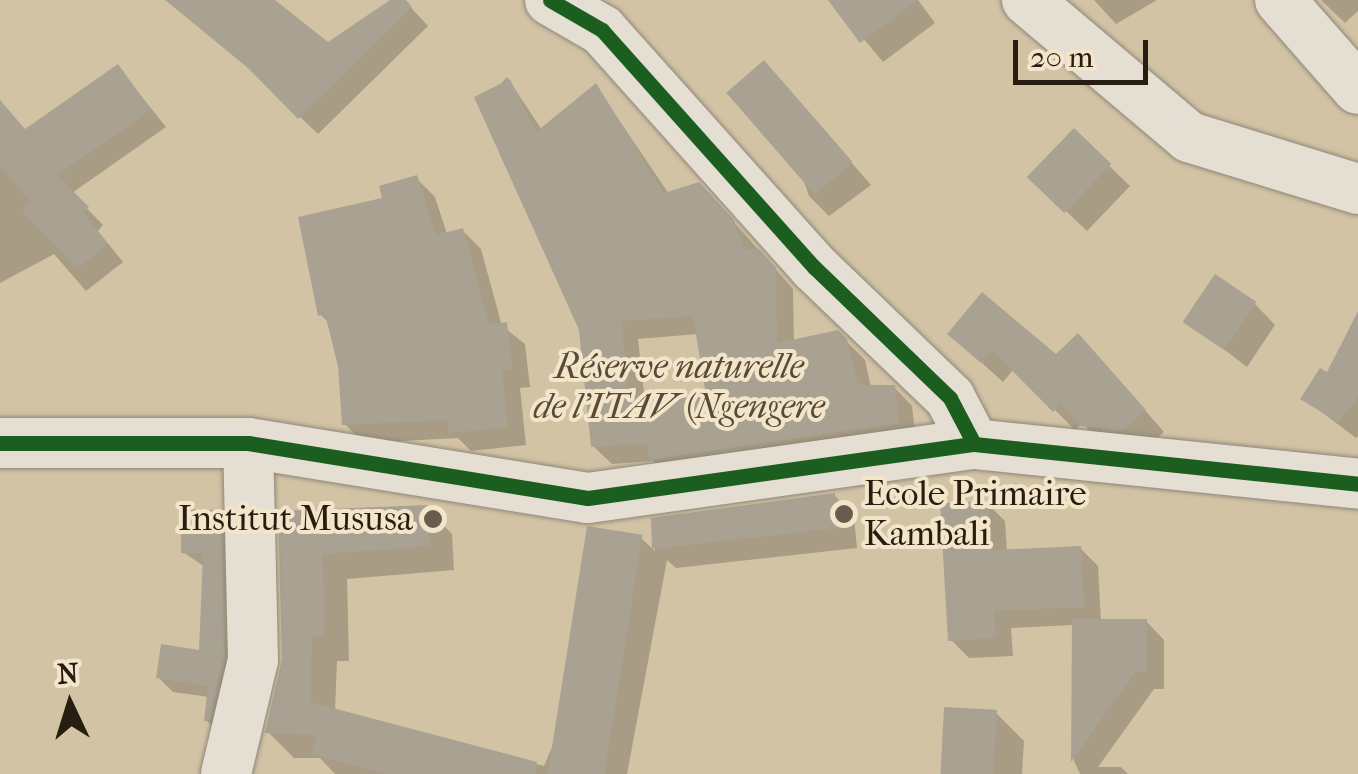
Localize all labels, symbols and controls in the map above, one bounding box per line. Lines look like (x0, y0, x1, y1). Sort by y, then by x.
scale bar (1018, 20, 1153, 82)
text: 20 m (1030, 40, 1093, 75)
park label: Réserve naturelle de l'ITAV (Ngengere (533, 346, 825, 428)
place label: Ecole Primaire Kambali (864, 473, 1086, 555)
place label: Institut Mususa (178, 498, 413, 540)
marker: Ecole Primaire Kambali (833, 503, 855, 525)
marker: Institut Mususa (422, 508, 444, 530)
north arrow (20, 654, 120, 754)
text: N (56, 656, 80, 691)

